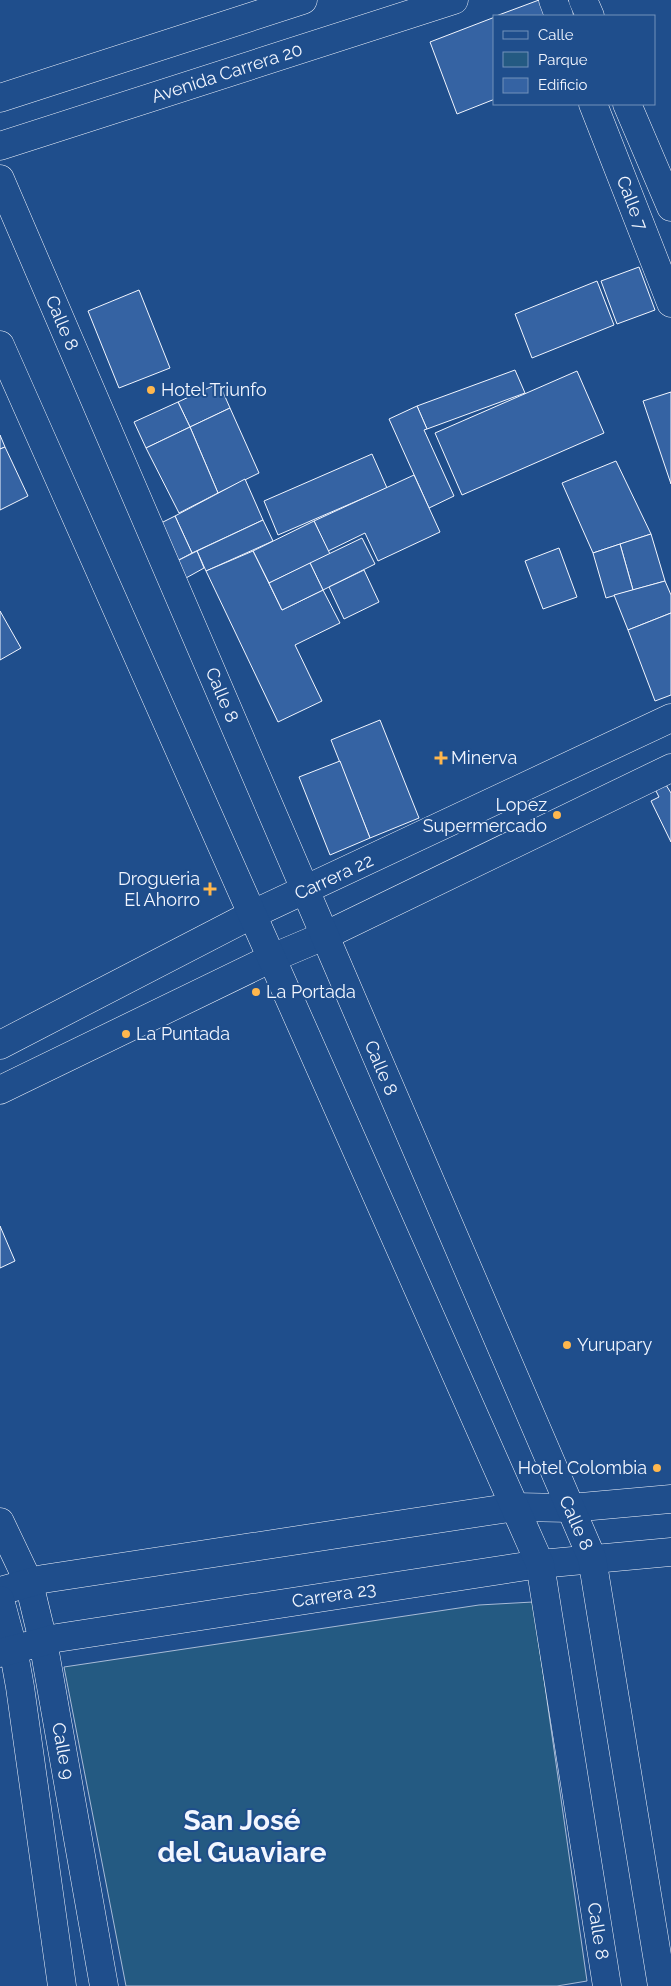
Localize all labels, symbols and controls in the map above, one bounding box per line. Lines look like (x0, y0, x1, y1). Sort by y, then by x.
legend (493, 15, 656, 105)
text: Calle (538, 26, 574, 44)
street label: Avenida Carrera 20 (149, 38, 305, 107)
text: Parque (538, 51, 588, 69)
text: Edificio (538, 76, 588, 94)
street label: Calle 7 (612, 173, 653, 233)
street label: Calle 8 (42, 292, 83, 354)
place label: Hotel Triunfo (161, 379, 267, 400)
marker: Hotel Triunfo (145, 384, 157, 396)
street label: Calle 8 (202, 664, 243, 726)
place label: Minerva (451, 747, 517, 768)
marker: Minerva (435, 752, 447, 764)
place label: Lopez Supermercado (423, 794, 547, 836)
marker: Lopez Supermercado (551, 809, 563, 821)
street label: Carrera 22 (291, 849, 377, 904)
place label: Drogueria El Ahorro (118, 868, 200, 910)
marker: Drogueria El Ahorro (204, 883, 216, 895)
place label: La Portada (266, 981, 356, 1002)
marker: La Portada (250, 986, 262, 998)
place label: La Puntada (136, 1023, 230, 1044)
marker: La Puntada (120, 1028, 132, 1040)
street label: Calle 8 (361, 1037, 402, 1099)
place label: Yurupary (577, 1334, 653, 1355)
marker: Yurupary (561, 1339, 573, 1351)
place label: Hotel Colombia (518, 1457, 647, 1478)
marker: Hotel Colombia (651, 1462, 663, 1474)
street label: Calle 8 (555, 1492, 598, 1553)
street label: Carrera 23 (290, 1578, 377, 1612)
street label: Calle 9 (48, 1721, 79, 1781)
district label: San José del Guaviare (158, 1804, 327, 1869)
street label: Calle 8 (584, 1901, 613, 1961)

